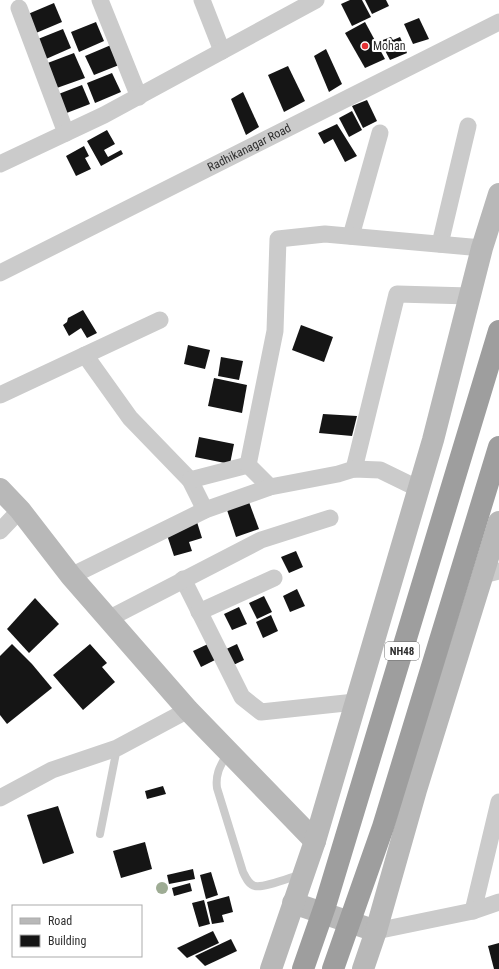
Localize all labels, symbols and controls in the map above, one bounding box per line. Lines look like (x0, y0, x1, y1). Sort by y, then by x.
place label: Mohan (373, 39, 406, 53)
marker: Mohan (360, 41, 370, 51)
street label: Radhikanagar Road (205, 121, 293, 174)
road number: NH48 (385, 642, 419, 660)
legend (12, 905, 142, 957)
text: Road (48, 914, 72, 928)
text: Building (48, 934, 86, 948)

